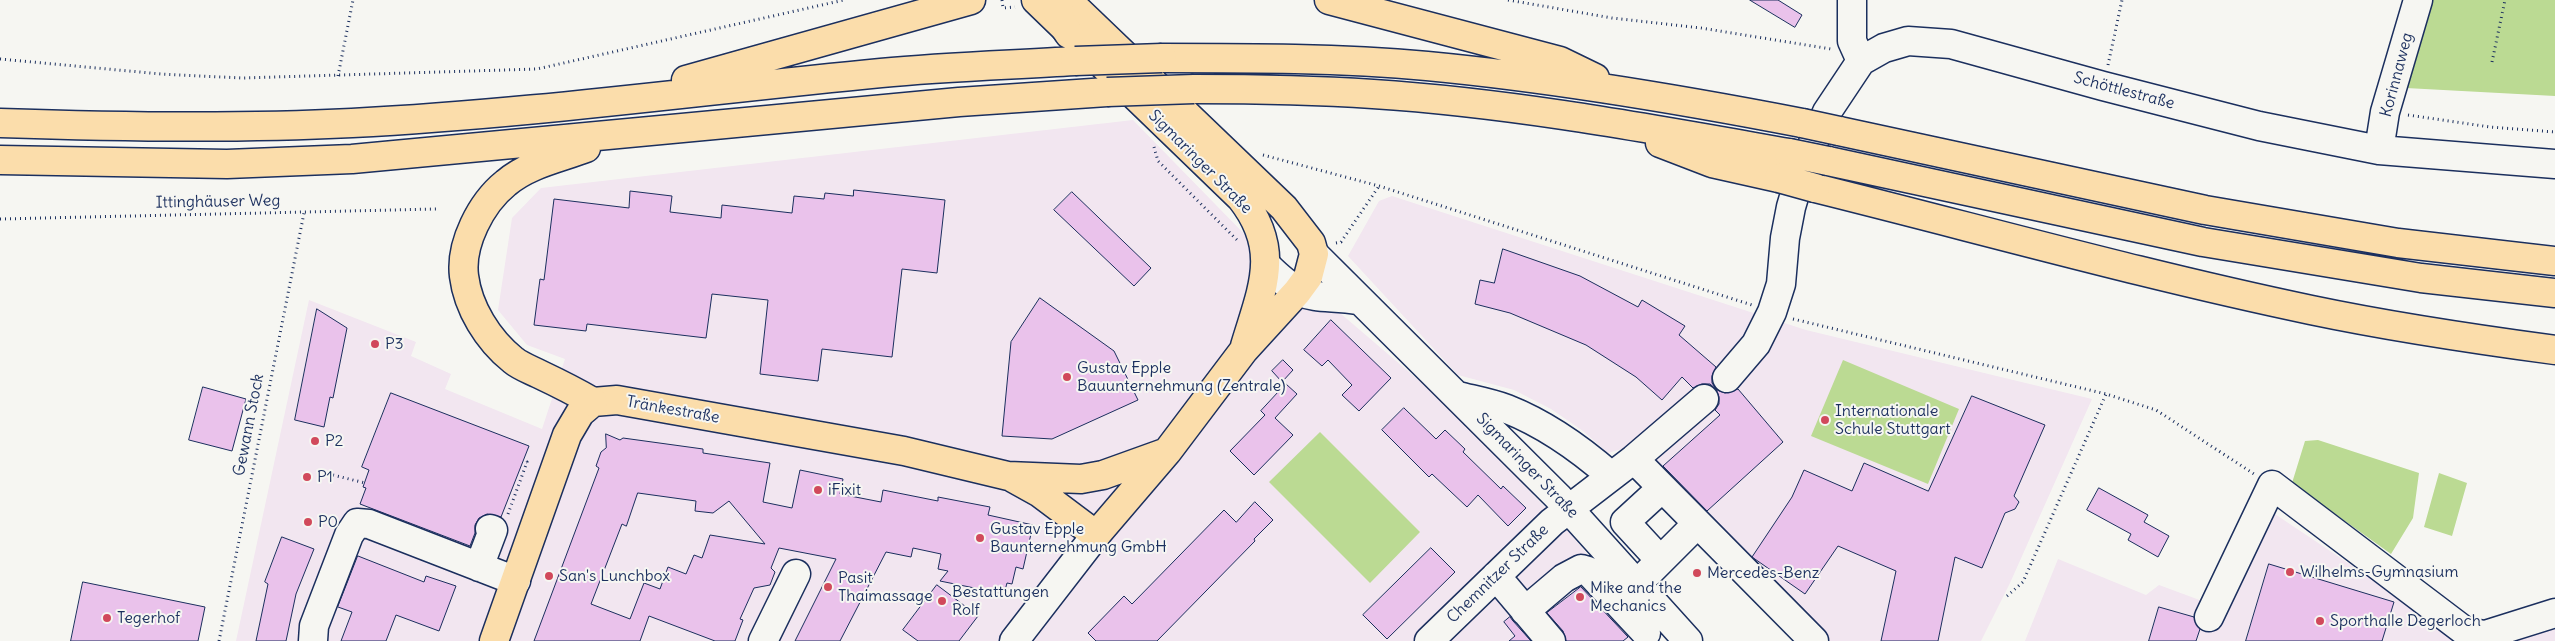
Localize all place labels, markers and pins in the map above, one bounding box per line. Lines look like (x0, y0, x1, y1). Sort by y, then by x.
place label: P3 (385, 334, 404, 354)
marker: P3 (369, 338, 381, 350)
place label: Gustav Epple Bauunternehmung (Zentrale) (1077, 358, 1286, 396)
marker: Gustav Epple Bauunternehmung (Zentrale) (1061, 371, 1073, 383)
place label: Internationale Schule Stuttgart (1835, 401, 1951, 439)
marker: Internationale Schule Stuttgart (1819, 414, 1831, 426)
place label: P2 (325, 431, 343, 451)
marker: P2 (309, 435, 321, 447)
place label: P1 (317, 467, 333, 487)
marker: P1 (301, 471, 313, 483)
place label: iFixit (828, 480, 861, 500)
marker: iFixit (812, 484, 824, 496)
place label: P0 (318, 512, 338, 532)
marker: P0 (302, 516, 314, 528)
place label: Gustav Epple Baunternehmung GmbH (990, 519, 1167, 557)
marker: Gustav Epple Baunternehmung GmbH (974, 532, 986, 544)
place label: Wilhelms-Gymnasium (2300, 562, 2458, 582)
place label: Mercedes-Benz (1707, 563, 1819, 583)
place label: San's Lunchbox (559, 566, 670, 586)
marker: Wilhelms-Gymnasium (2284, 566, 2296, 578)
marker: Mercedes-Benz (1691, 567, 1703, 579)
place label: Pasit Thaimassage (838, 568, 933, 606)
marker: San's Lunchbox (543, 570, 555, 582)
place label: Mike and the Mechanics (1590, 578, 1682, 616)
marker: Pasit Thaimassage (822, 581, 834, 593)
place label: Bestattungen Rolf (952, 582, 1049, 620)
marker: Mike and the Mechanics (1574, 591, 1586, 603)
marker: Bestattungen Rolf (936, 595, 948, 607)
place label: Tegerhof (117, 608, 180, 628)
place label: Sporthalle Degerloch (2330, 611, 2481, 631)
marker: Tegerhof (101, 612, 113, 624)
marker: Sporthalle Degerloch (2314, 615, 2326, 627)

